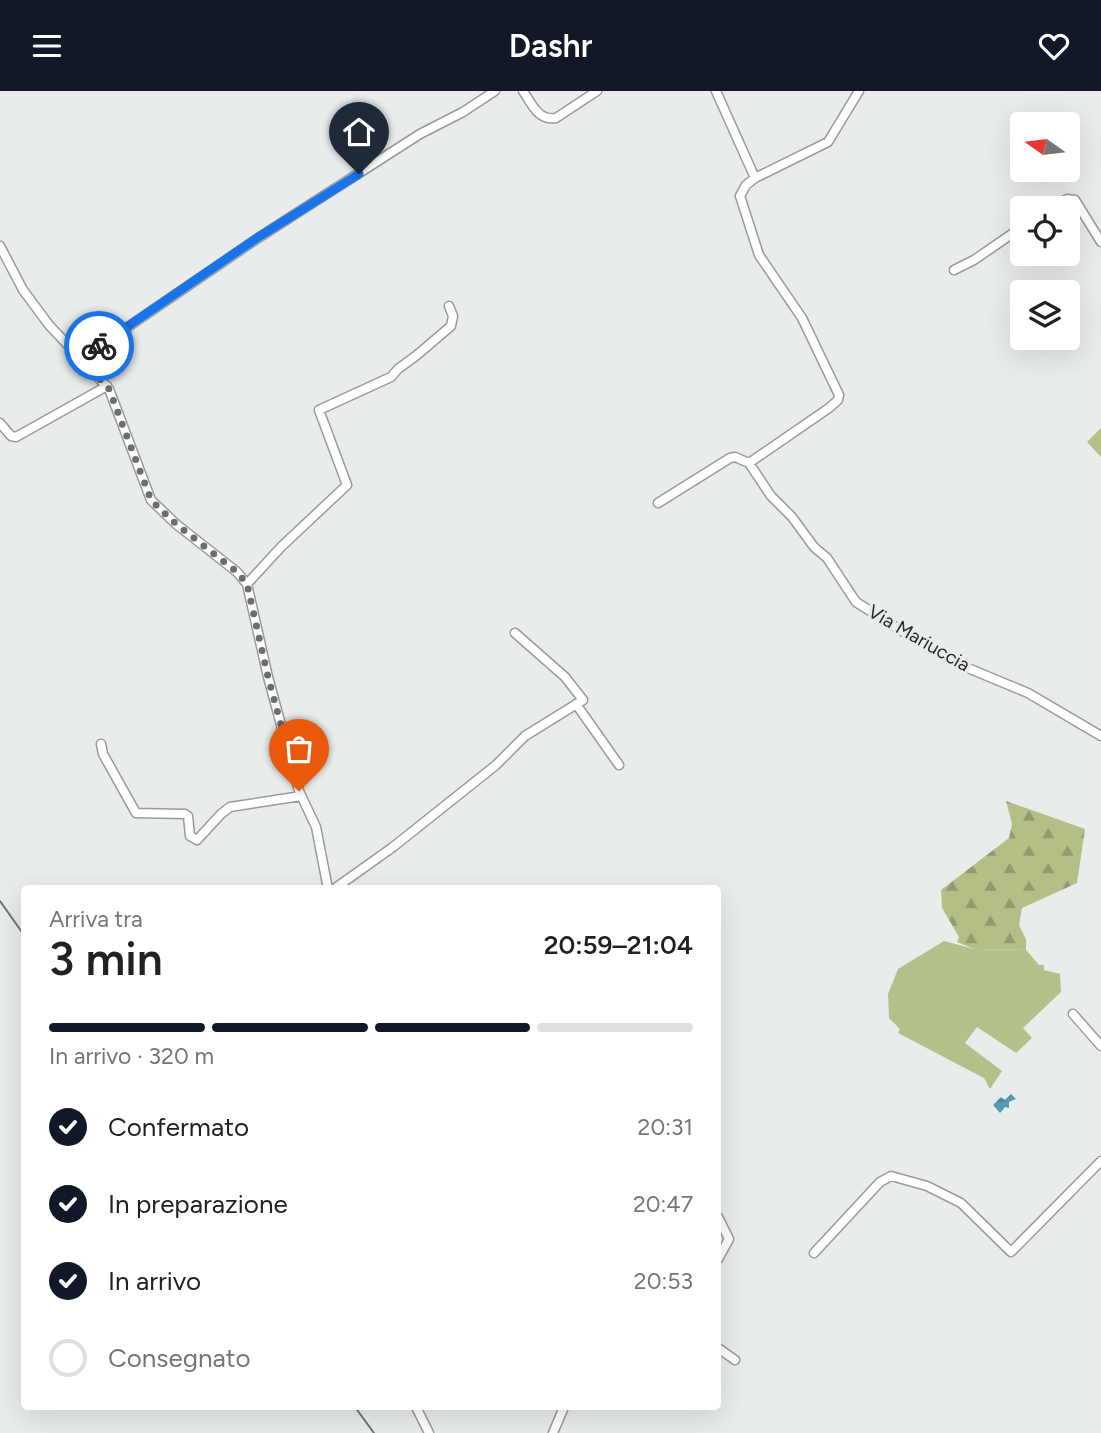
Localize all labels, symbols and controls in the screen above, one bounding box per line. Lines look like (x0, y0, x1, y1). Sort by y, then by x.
icon: menu (28, 27, 66, 65)
text: Dashr (509, 27, 592, 65)
icon: heart (1035, 27, 1073, 65)
pin (329, 102, 389, 174)
north arrow (1010, 112, 1080, 182)
map controls (1010, 112, 1080, 350)
icon: home (340, 113, 378, 151)
button: locate (1010, 196, 1080, 266)
button: layers (1010, 280, 1080, 350)
courier (64, 311, 134, 381)
icon: bike (80, 327, 118, 365)
street label: Via Mariuccia (864, 600, 974, 676)
pin (269, 719, 329, 791)
icon: bag (280, 730, 318, 768)
text: Arriva tra (49, 905, 143, 933)
text: 20:59–21:04 (544, 929, 693, 961)
text: 3 min (49, 931, 163, 987)
text: In arrivo · 320 m (49, 1042, 214, 1070)
icon: check (49, 1108, 87, 1146)
text: Confermato (108, 1111, 249, 1143)
text: 20:31 (638, 1113, 693, 1141)
icon: check (49, 1185, 87, 1223)
text: In preparazione (108, 1188, 288, 1220)
text: 20:47 (633, 1190, 693, 1218)
icon: check (49, 1262, 87, 1300)
text: In arrivo (108, 1265, 201, 1297)
text: 20:53 (634, 1267, 693, 1295)
text: Consegnato (108, 1342, 251, 1374)

